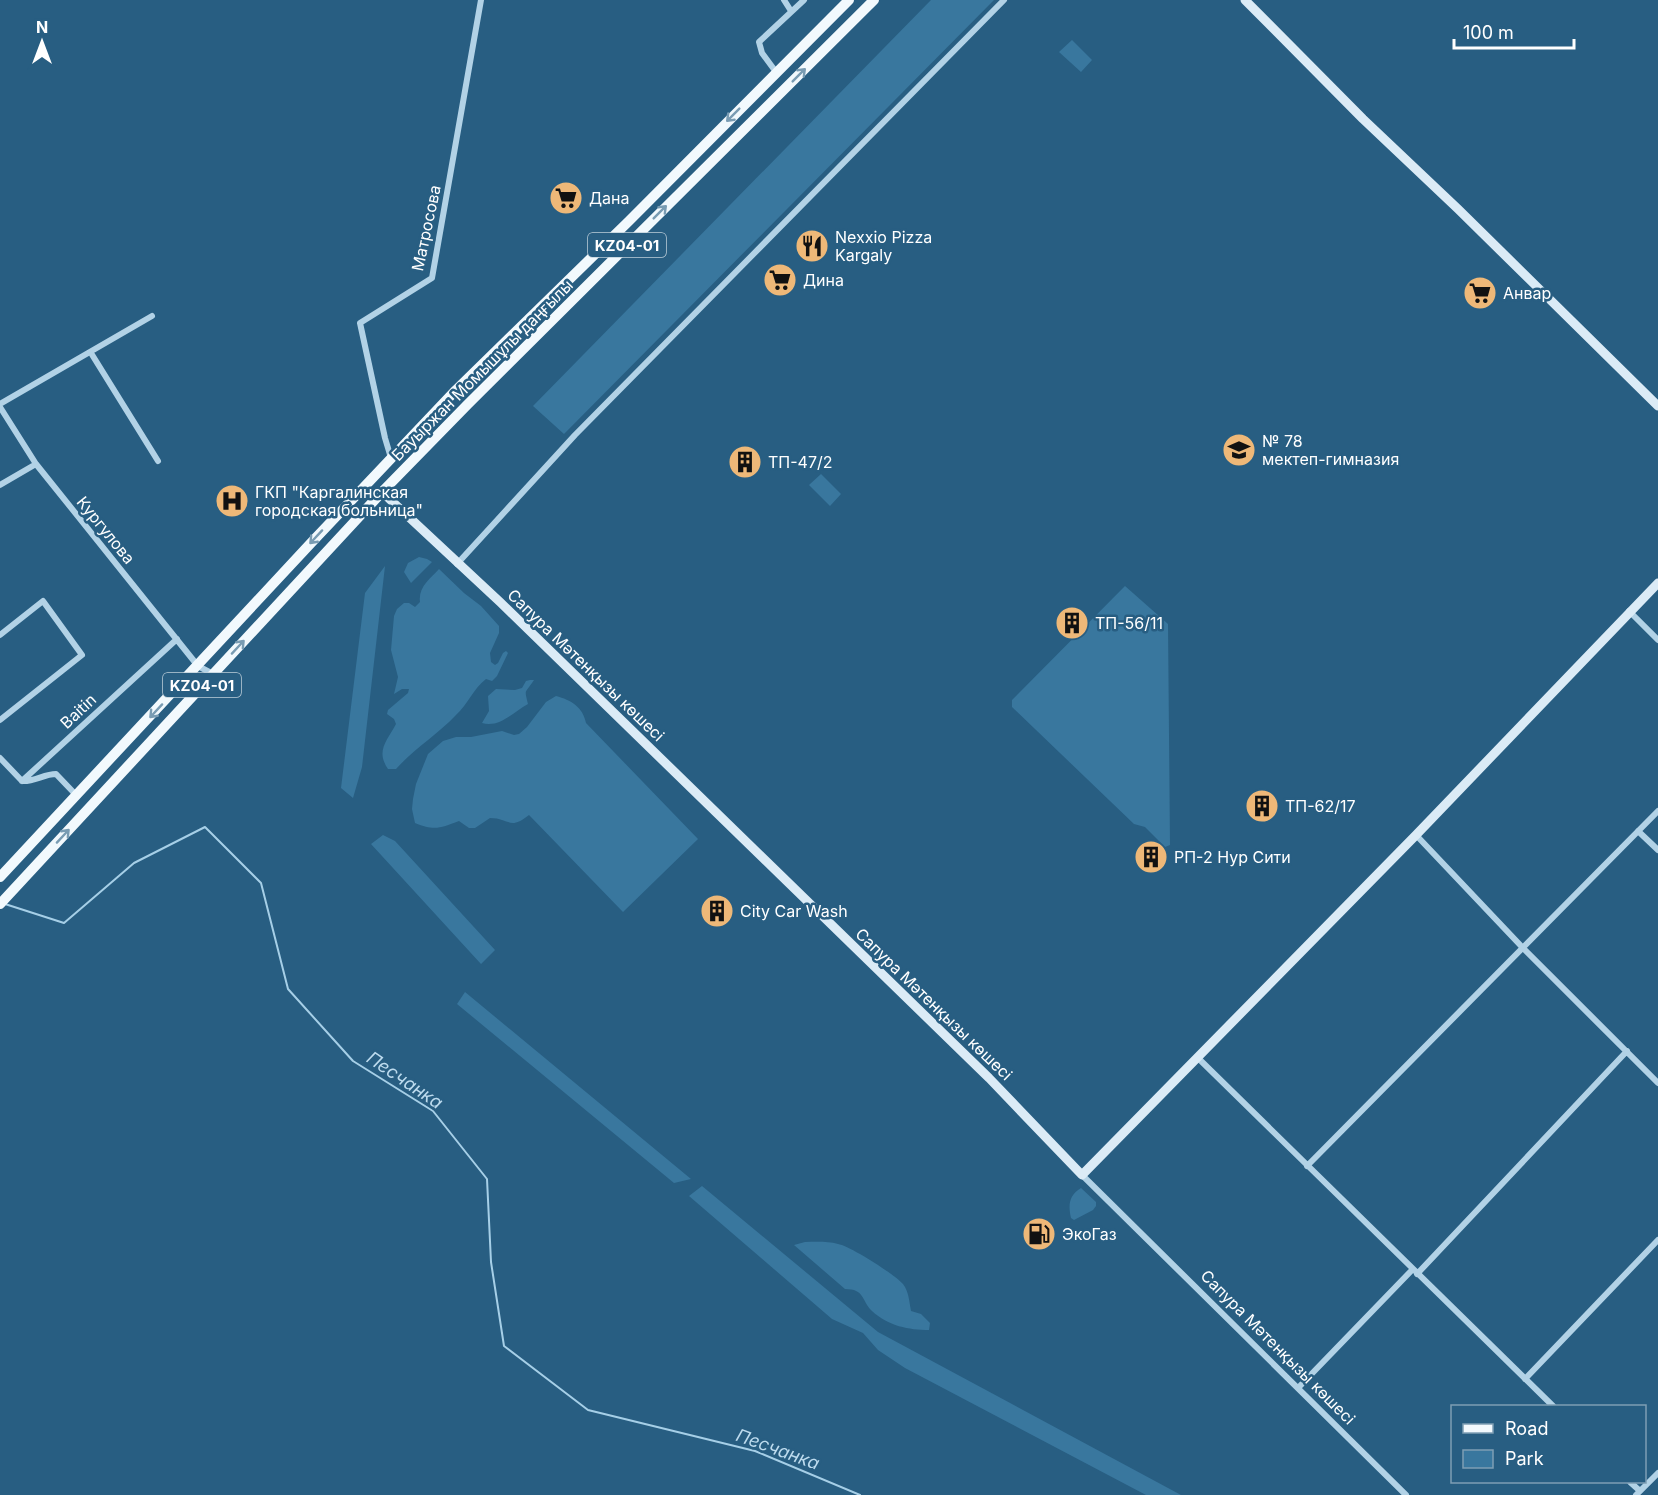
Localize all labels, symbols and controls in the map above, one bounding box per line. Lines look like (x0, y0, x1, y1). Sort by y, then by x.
north arrow (12, 12, 72, 72)
scale bar (1454, 12, 1574, 50)
text: N (36, 17, 48, 37)
text: 100 m (1463, 22, 1514, 43)
one-way arrow (791, 67, 806, 82)
one-way arrow (726, 108, 741, 123)
supermarket icon: Дана (548, 180, 584, 216)
street label: Матросова (407, 183, 445, 273)
place label: Дана (589, 188, 630, 208)
one-way arrow (653, 205, 668, 220)
place label: Nexxio Pizza Kargaly (835, 227, 932, 265)
restaurant icon: Nexxio Pizza Kargaly (794, 228, 830, 264)
road number: KZ04-01 (588, 233, 666, 257)
supermarket icon: Дина (762, 262, 798, 298)
place label: Дина (803, 270, 844, 290)
street label: Бауыржан Момышұлы даңғылы (387, 275, 577, 465)
supermarket icon: Анвар (1462, 275, 1498, 311)
place label: Анвар (1503, 283, 1551, 303)
place label: № 78 мектеп-гимназия (1262, 431, 1399, 469)
school or university icon: № 78 мектеп-гимназия (1221, 432, 1257, 468)
building icon: ТП-47/2 (727, 444, 763, 480)
place label: ТП-47/2 (768, 452, 833, 472)
place label: ГКП "Каргалинская городская больница" (255, 482, 423, 520)
hospital icon: ГКП "Каргалинская городская больница" (214, 483, 250, 519)
street label: Кургулова (73, 492, 139, 568)
one-way arrow (309, 529, 324, 544)
street label: Сапура Мәтенқызы көшесі (503, 585, 669, 745)
building icon: ТП-56/11 (1054, 605, 1090, 641)
place label: ТП-56/11 (1095, 613, 1163, 633)
one-way arrow (231, 640, 245, 655)
road number: KZ04-01 (163, 673, 241, 697)
street label: Baitin (56, 689, 100, 733)
one-way arrow (149, 703, 163, 718)
building icon: ТП-62/17 (1244, 788, 1280, 824)
place label: ТП-62/17 (1285, 796, 1356, 816)
one-way arrow (56, 829, 70, 844)
building icon: РП-2 Нур Сити (1133, 839, 1169, 875)
place label: РП-2 Нур Сити (1174, 847, 1291, 867)
building icon: City Car Wash (699, 893, 735, 929)
place label: City Car Wash (740, 901, 848, 921)
street label: Сапура Мәтенқызы көшесі (851, 924, 1017, 1084)
water label: Песчанка (363, 1047, 447, 1113)
fuel station icon: ЭкоГаз (1021, 1216, 1057, 1252)
place label: ЭкоГаз (1062, 1224, 1117, 1244)
street label: Сапура Мәтенқызы көшесі (1197, 1266, 1359, 1428)
legend (1451, 1405, 1646, 1483)
text: Road (1505, 1418, 1548, 1439)
water label: Песчанка (733, 1424, 823, 1474)
text: Park (1505, 1448, 1544, 1469)

